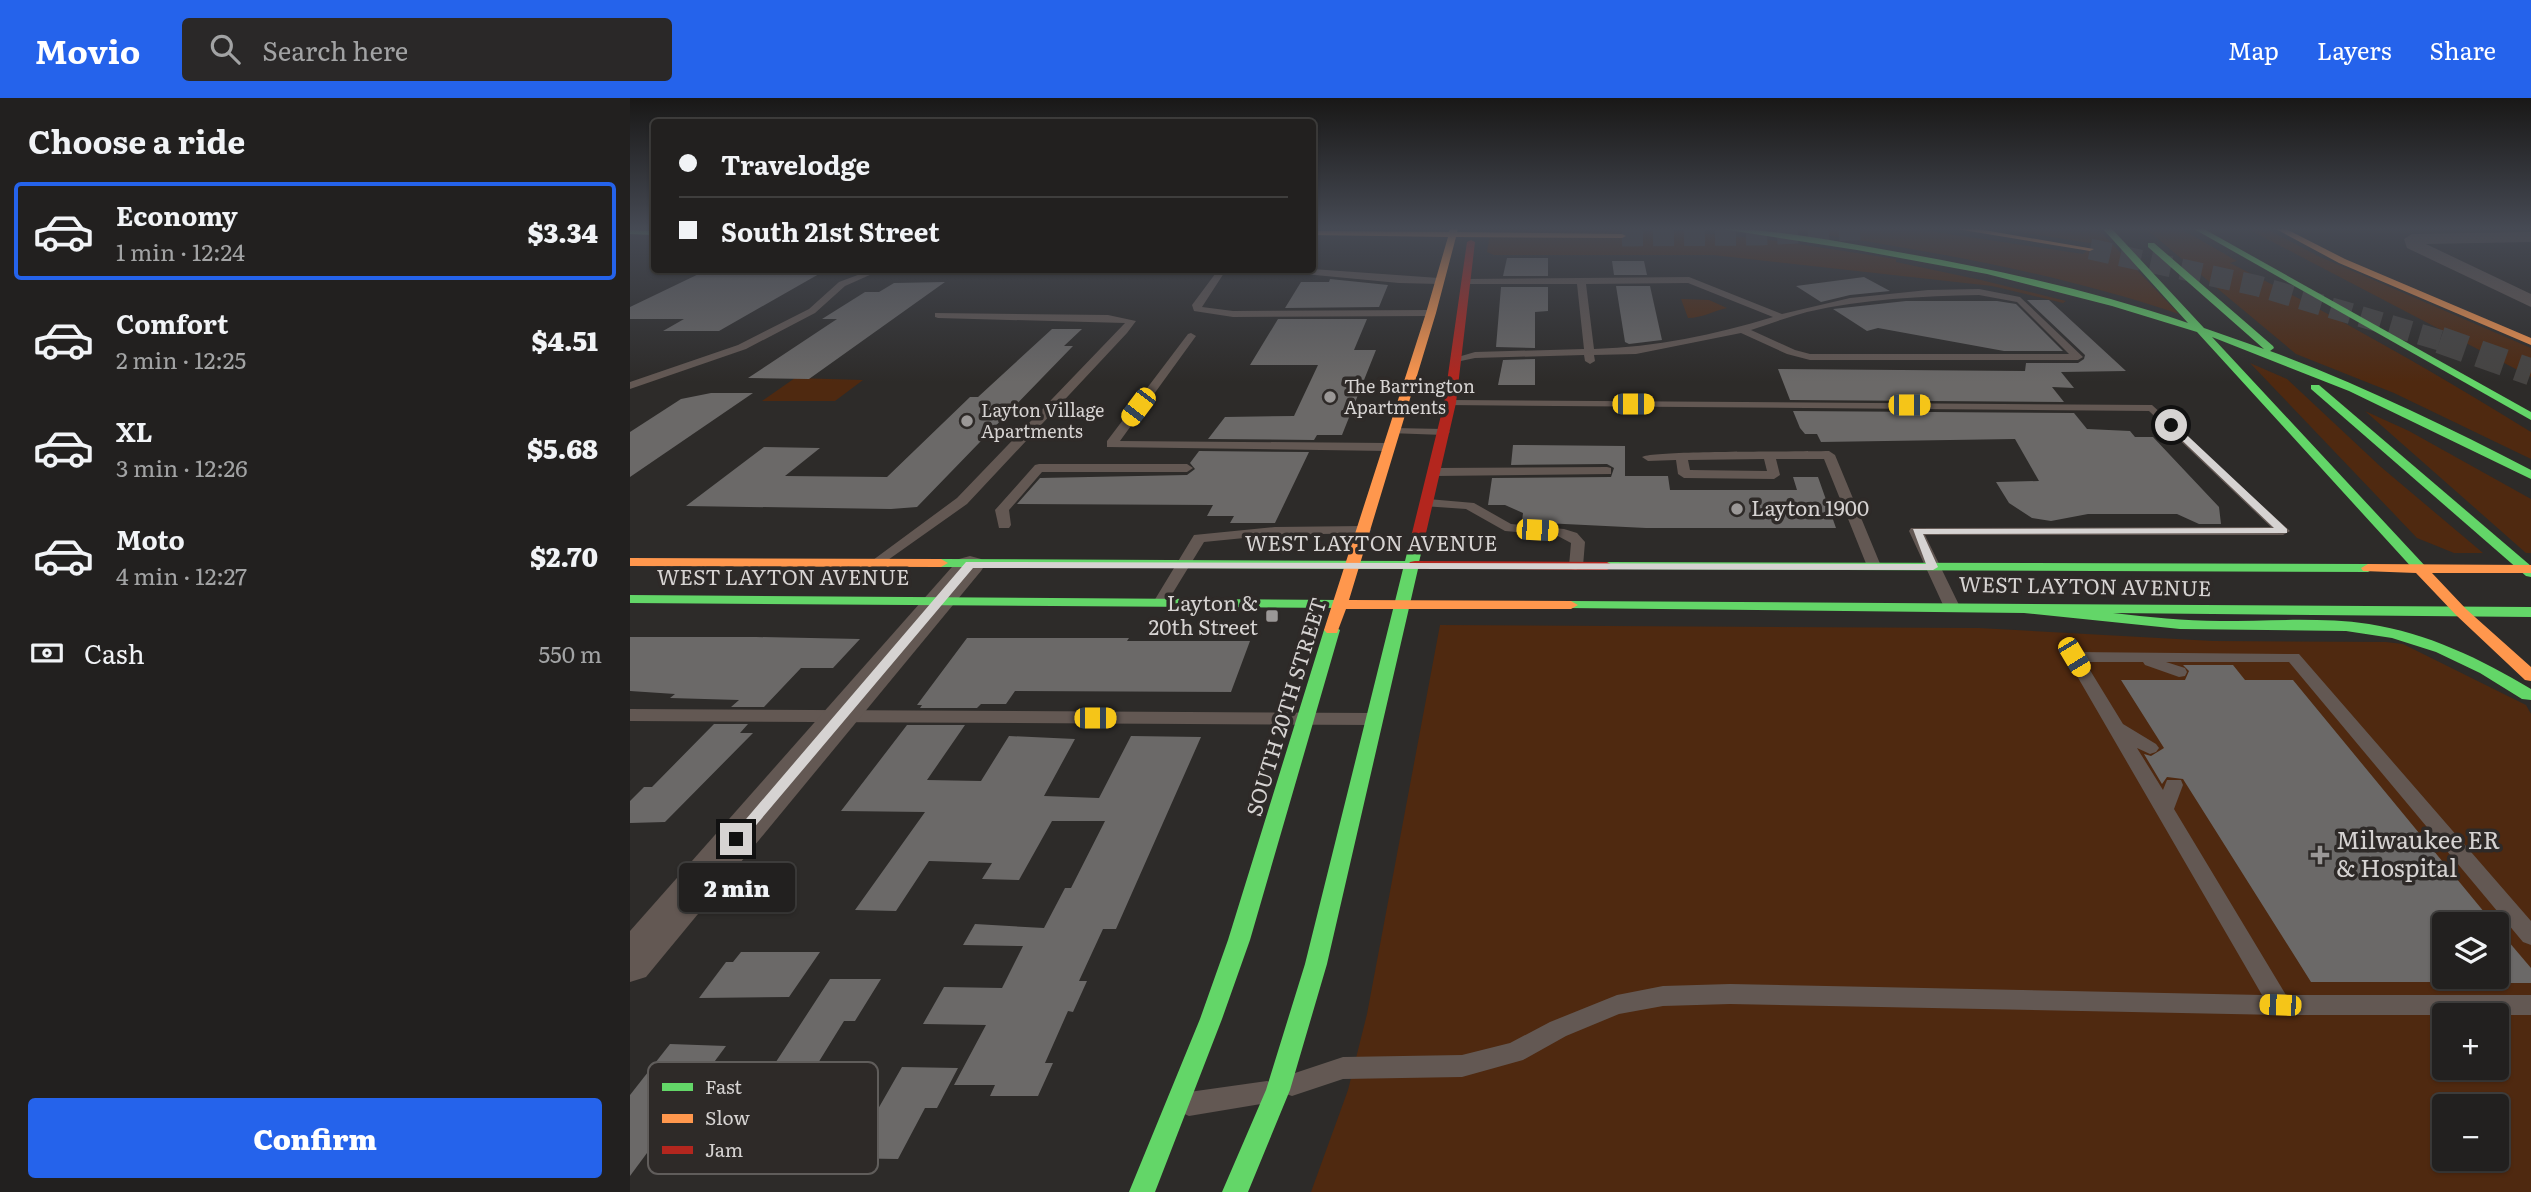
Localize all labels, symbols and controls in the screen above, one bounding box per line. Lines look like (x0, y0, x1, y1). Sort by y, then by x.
search box (182, 18, 672, 81)
text: Movio (35, 25, 140, 74)
icon: search (206, 30, 244, 68)
text: Search here (262, 30, 408, 69)
text: Map (2228, 32, 2279, 67)
text: Layers (2317, 32, 2391, 67)
text: Share (2429, 32, 2496, 67)
text: Choose a ride (28, 116, 245, 164)
text: Travelodge (721, 144, 870, 183)
text: Economy (116, 195, 238, 234)
icon: car (32, 200, 95, 263)
text: South 21st Street (721, 211, 940, 250)
text: $3.34 (528, 212, 598, 251)
text: 1 min · 12:24 (116, 234, 245, 268)
text: Comfort (116, 303, 228, 342)
icon: car (32, 308, 95, 371)
text: $4.51 (531, 320, 598, 359)
text: 2 min · 12:25 (116, 342, 246, 376)
place label: The Barrington Apartments (1344, 372, 1475, 420)
car (1117, 384, 1160, 430)
marker: The Barrington Apartments (1322, 389, 1338, 405)
car (1613, 394, 1655, 415)
car (1889, 395, 1931, 416)
place label: Layton Village Apartments (981, 396, 1104, 444)
route start (2155, 409, 2187, 441)
text: XL (116, 411, 153, 450)
marker: Layton Village Apartments (959, 413, 975, 429)
icon: car (32, 416, 95, 479)
text: $5.68 (527, 428, 598, 467)
text: 3 min · 12:26 (116, 450, 248, 484)
place label: Layton 1900 (1751, 491, 1869, 522)
marker: Layton 1900 (1729, 501, 1745, 517)
car (1516, 518, 1559, 542)
text: Moto (116, 519, 185, 558)
icon: car (32, 524, 95, 587)
street label: WEST LAYTON AVENUE (1245, 526, 1497, 557)
text: $2.70 (530, 536, 598, 575)
text: 4 min · 12:27 (116, 558, 247, 592)
street label: WEST LAYTON AVENUE (657, 560, 909, 591)
street label: WEST LAYTON AVENUE (1958, 567, 2212, 602)
place label: Layton & 20th Street (1149, 586, 1259, 641)
street label: SOUTH 20TH STREET (1237, 593, 1333, 820)
marker: Layton & 20th Street (1264, 608, 1280, 624)
text: Cash (84, 633, 145, 672)
icon: cash (28, 634, 66, 672)
car (2055, 634, 2094, 680)
text: 550 m (538, 636, 602, 670)
car (1075, 708, 1117, 729)
place label: Milwaukee ER & Hospital (2336, 821, 2500, 884)
route end (720, 823, 752, 855)
marker: Milwaukee ER & Hospital (2310, 845, 2330, 865)
callout: 2 min (678, 864, 794, 912)
text: 2 min (704, 870, 770, 904)
map controls (2432, 912, 2509, 1171)
button: layers (2432, 912, 2509, 989)
car (2259, 994, 2302, 1016)
button: + (2432, 1003, 2509, 1080)
legend (648, 1062, 878, 1174)
text: Fast (705, 1072, 742, 1100)
button: − (2432, 1094, 2509, 1171)
button: Confirm (28, 1098, 602, 1178)
text: Slow (705, 1103, 750, 1131)
text: Jam (705, 1135, 743, 1163)

